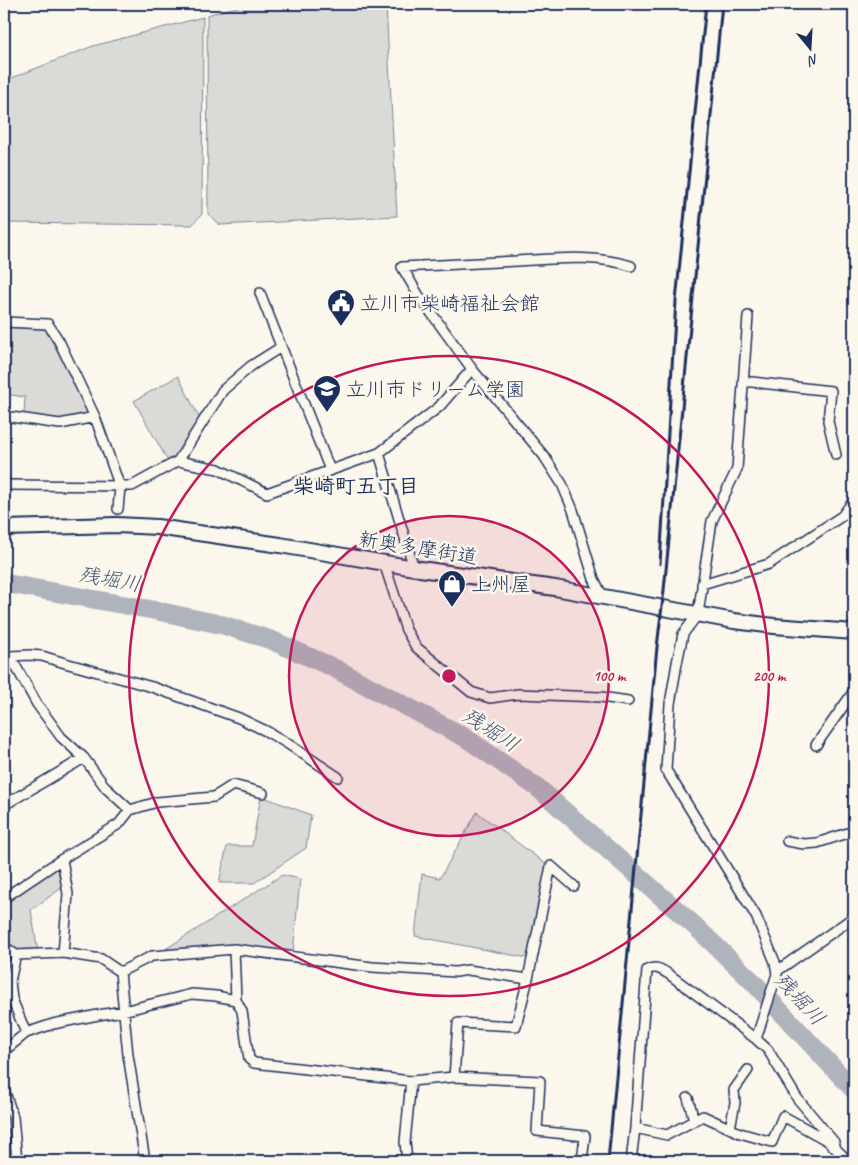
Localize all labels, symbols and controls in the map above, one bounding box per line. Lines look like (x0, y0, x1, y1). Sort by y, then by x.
north arrow (786, 22, 836, 72)
text: N (805, 50, 821, 70)
public building icon: 立川市柴崎福祉会館 (326, 288, 356, 327)
place label: 立川市柴崎福祉会館 (360, 291, 540, 316)
school or university icon: 立川市ドリーム学園 (312, 374, 342, 413)
place label: 立川市ドリーム学園 (346, 377, 525, 402)
district label: 柴崎町五丁目 (293, 473, 419, 499)
street label: 新奥多摩街道 (357, 526, 479, 570)
water label: 残堀川 (77, 561, 143, 597)
shop icon: 上州屋 (437, 569, 467, 608)
place label: 上州屋 (471, 572, 531, 597)
centre of rings (440, 667, 458, 685)
text: 100 m (593, 667, 627, 686)
text: 200 m (753, 667, 787, 686)
water label: 残堀川 (458, 702, 524, 758)
water label: 残堀川 (769, 967, 831, 1031)

